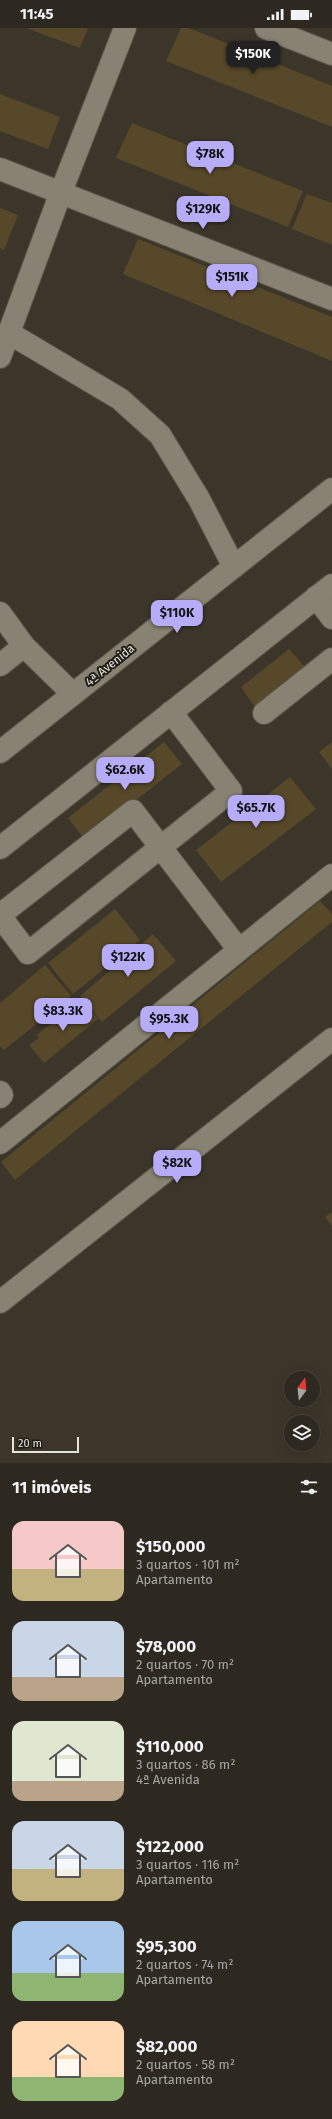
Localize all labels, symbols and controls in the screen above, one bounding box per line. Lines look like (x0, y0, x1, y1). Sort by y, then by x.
text: 11:45 (20, 5, 54, 23)
pin: $150K (225, 41, 281, 75)
text: $150K (235, 46, 271, 61)
pin: $78K (186, 141, 234, 175)
text: $78K (196, 146, 224, 161)
pin: $129K (175, 196, 231, 230)
text: $129K (186, 201, 220, 216)
pin: $151K (204, 264, 260, 298)
text: $151K (215, 269, 249, 284)
pin: $110K (149, 600, 205, 634)
text: $110K (160, 605, 194, 620)
street label: 4ª Avenida (83, 641, 137, 689)
pin: $62.6K (92, 757, 158, 791)
text: $62.6K (105, 762, 145, 777)
pin: $65.7K (223, 795, 289, 829)
text: $65.7K (237, 800, 275, 815)
pin: $122K (100, 944, 156, 978)
text: $122K (111, 949, 145, 964)
pin: $83.3K (30, 998, 96, 1032)
text: $83.3K (43, 1003, 83, 1018)
pin: $95.3K (136, 1006, 202, 1040)
text: $95.3K (149, 1011, 189, 1026)
pin: $82K (153, 1150, 201, 1184)
text: $82K (162, 1155, 192, 1170)
north arrow (284, 1371, 320, 1407)
map controls (284, 1371, 320, 1451)
button: layers (284, 1415, 320, 1451)
scale bar (12, 1435, 79, 1454)
text: 20 m (18, 1437, 42, 1450)
icon: filters (298, 1476, 320, 1498)
text: 11 imóveis (12, 1477, 91, 1498)
text: $150,000 (136, 1536, 205, 1557)
icon: home (44, 1537, 92, 1585)
text: 3 quartos · 101 m² (136, 1557, 239, 1572)
text: Apartamento (136, 1572, 213, 1587)
text: $78,000 (136, 1636, 196, 1657)
icon: home (44, 1637, 92, 1685)
text: 2 quartos · 70 m² (136, 1657, 234, 1672)
text: Apartamento (136, 1672, 213, 1687)
text: $110,000 (136, 1736, 204, 1757)
icon: home (44, 1737, 92, 1785)
text: 3 quartos · 86 m² (136, 1757, 235, 1772)
text: 4ª Avenida (136, 1772, 200, 1787)
text: $122,000 (136, 1836, 204, 1857)
icon: home (44, 1837, 92, 1885)
text: 3 quartos · 116 m² (136, 1857, 239, 1872)
text: Apartamento (136, 1872, 213, 1887)
text: $95,300 (136, 1936, 197, 1957)
icon: home (44, 1937, 92, 1985)
text: 2 quartos · 74 m² (136, 1957, 233, 1972)
text: Apartamento (136, 1972, 213, 1987)
text: $82,000 (136, 2036, 198, 2057)
icon: home (44, 2037, 92, 2085)
text: 2 quartos · 58 m² (136, 2057, 235, 2072)
text: Apartamento (136, 2072, 213, 2087)

